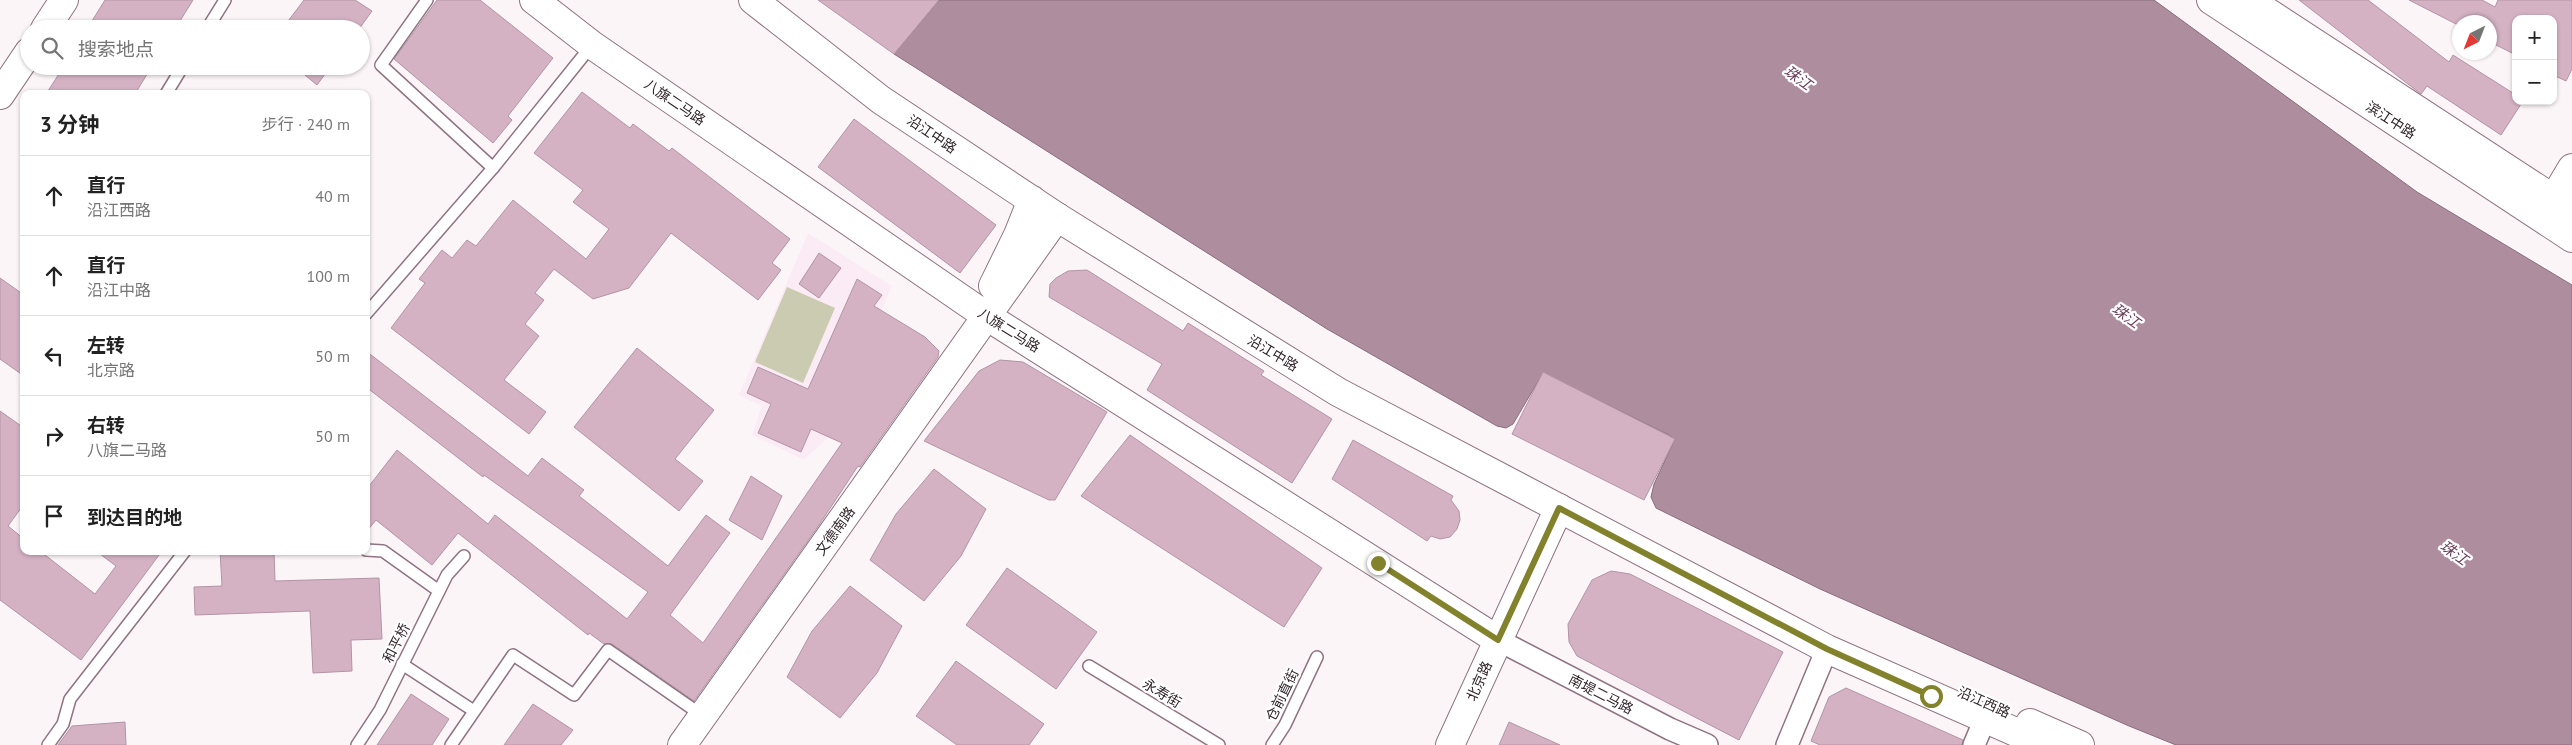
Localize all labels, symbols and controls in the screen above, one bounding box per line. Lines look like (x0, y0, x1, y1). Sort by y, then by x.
north arrow (2452, 15, 2497, 60)
map controls (2512, 15, 2557, 105)
button: + (2512, 15, 2557, 60)
search box (20, 20, 370, 75)
icon: search (38, 34, 66, 62)
text: 搜索地点 (78, 37, 154, 61)
button: − (2512, 60, 2557, 105)
water label: 珠江 (1781, 61, 1818, 95)
street label: 八旗二马路 (641, 75, 709, 129)
street label: 滨江中路 (2363, 97, 2419, 143)
text: 3 分钟 (40, 111, 99, 138)
street label: 沿江中路 (904, 111, 960, 157)
text: 步行 · 240 m (262, 114, 350, 134)
text: 直行 (87, 173, 125, 197)
icon: ahead (40, 182, 68, 210)
text: 40 m (315, 186, 350, 206)
text: 沿江西路 (87, 200, 151, 220)
text: 直行 (87, 253, 125, 277)
icon: ahead (40, 262, 68, 290)
text: 100 m (307, 266, 350, 286)
text: 沿江中路 (87, 280, 151, 300)
water label: 珠江 (2109, 299, 2146, 333)
street label: 八旗二马路 (975, 304, 1043, 356)
street label: 沿江中路 (1244, 331, 1302, 375)
text: 左转 (87, 333, 125, 357)
icon: left (40, 342, 68, 370)
text: 50 m (315, 346, 350, 366)
text: 北京路 (87, 360, 135, 380)
text: 右转 (87, 413, 125, 437)
icon: right (40, 422, 68, 450)
text: 50 m (315, 426, 350, 446)
text: 八旗二马路 (87, 440, 167, 460)
icon: arrive (40, 502, 68, 530)
street label: 文德南路 (811, 503, 859, 559)
text: 到达目的地 (87, 505, 182, 529)
water label: 珠江 (2437, 536, 2474, 570)
route end (1367, 552, 1390, 575)
street label: 和平桥 (378, 620, 414, 666)
street label: 北京路 (1462, 658, 1496, 704)
street label: 仓前直街 (1262, 666, 1302, 724)
street label: 南堤二马路 (1566, 670, 1636, 718)
street label: 永寿街 (1139, 674, 1185, 712)
street label: 沿江西路 (1955, 682, 2013, 722)
route start (1920, 685, 1943, 708)

